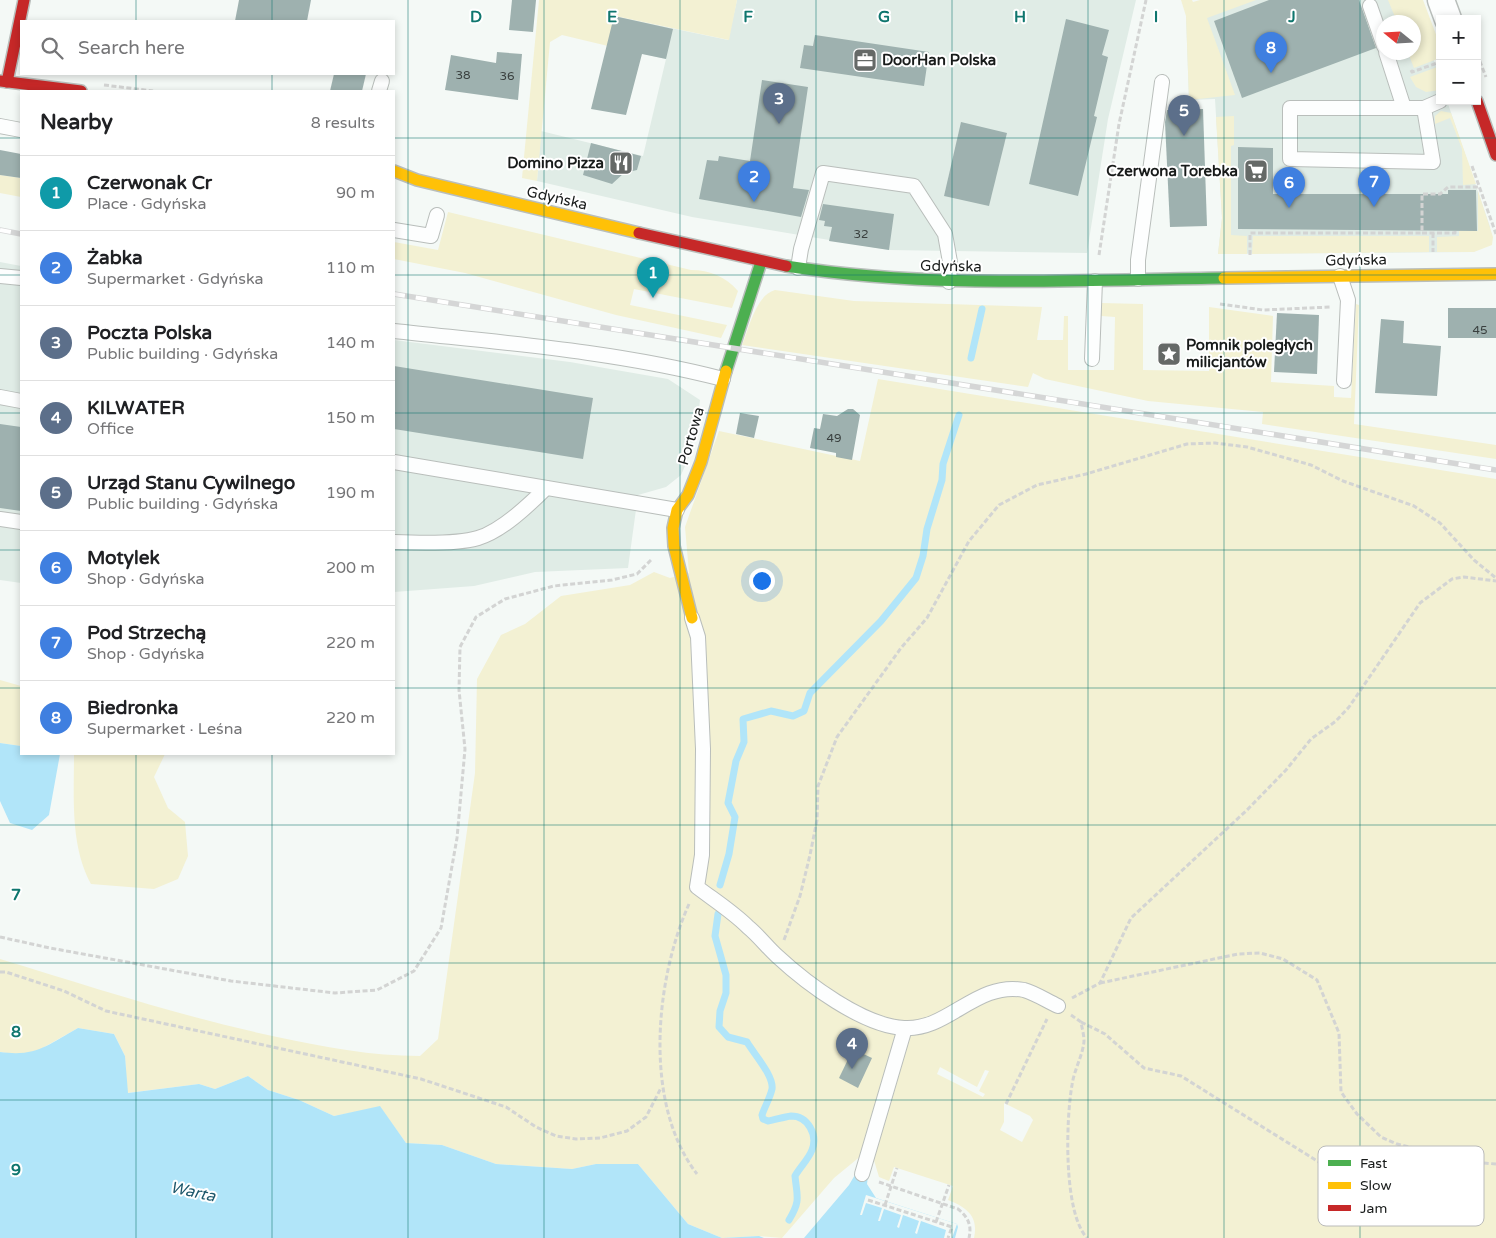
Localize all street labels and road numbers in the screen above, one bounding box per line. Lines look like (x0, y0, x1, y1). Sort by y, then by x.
street label: Gdyńska (525, 182, 589, 214)
street label: Gdyńska (1325, 250, 1387, 270)
street label: Gdyńska (920, 256, 982, 276)
street label: Portowa (674, 405, 708, 467)

